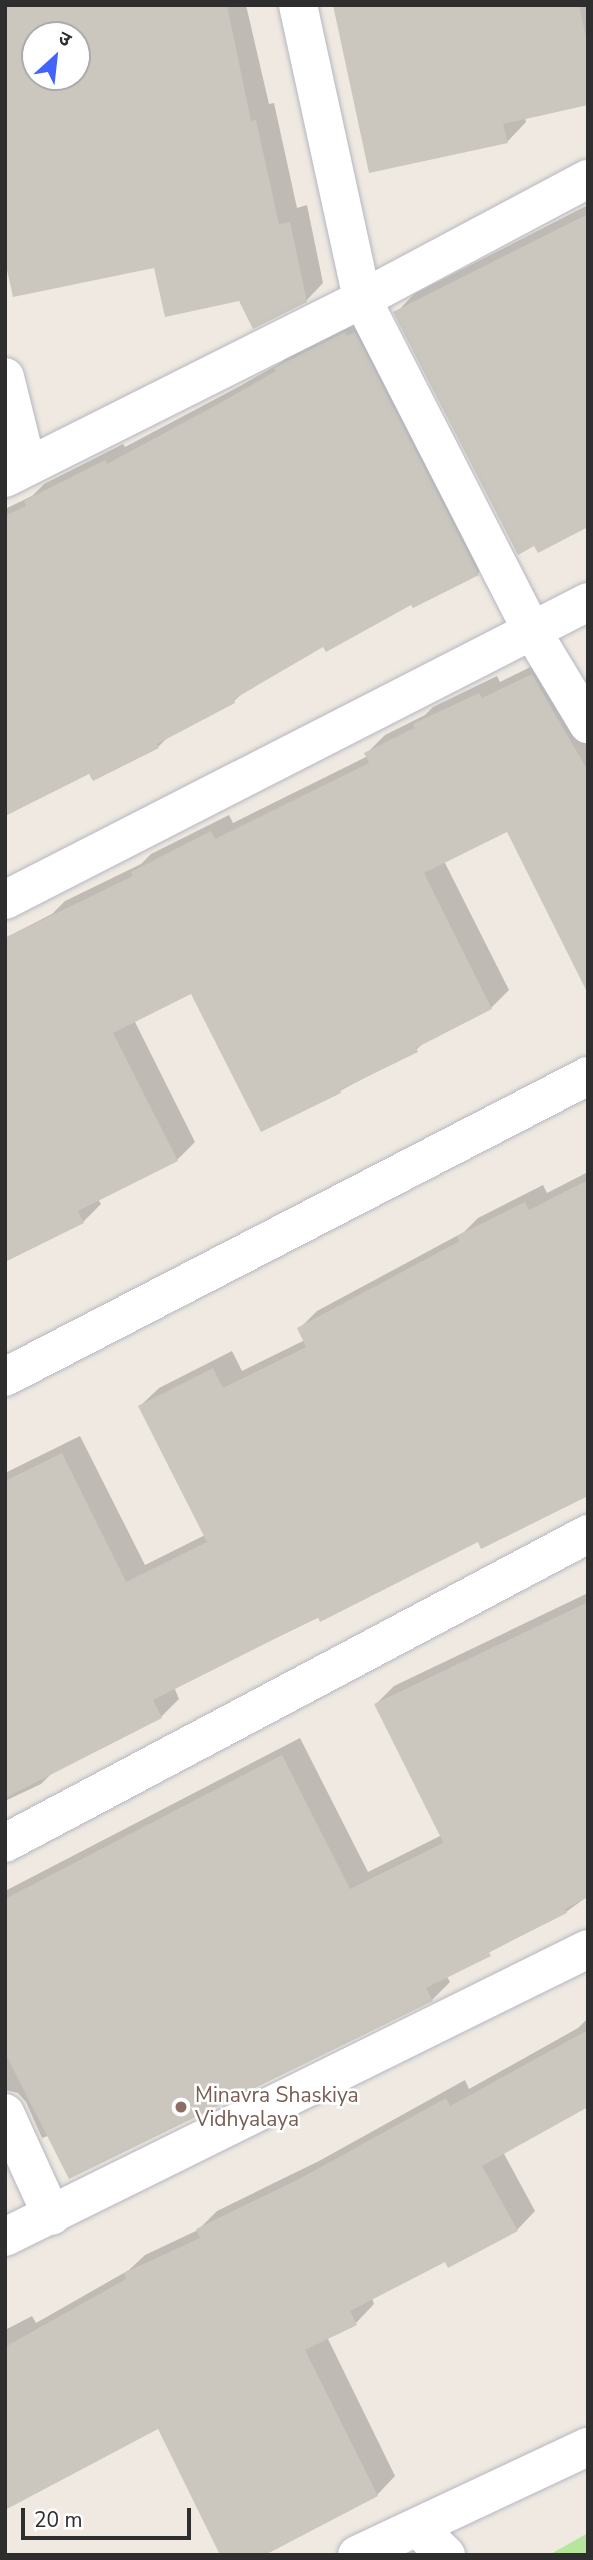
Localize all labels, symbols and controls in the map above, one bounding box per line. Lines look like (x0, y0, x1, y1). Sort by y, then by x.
north arrow (21, 21, 91, 91)
text: उ (54, 25, 75, 53)
place label: Minavra Shaskiya Vidhyalaya (195, 2082, 359, 2132)
marker: Minavra Shaskiya Vidhyalaya (173, 2099, 189, 2115)
scale bar (24, 2494, 194, 2538)
text: 20 m (34, 2506, 83, 2534)

